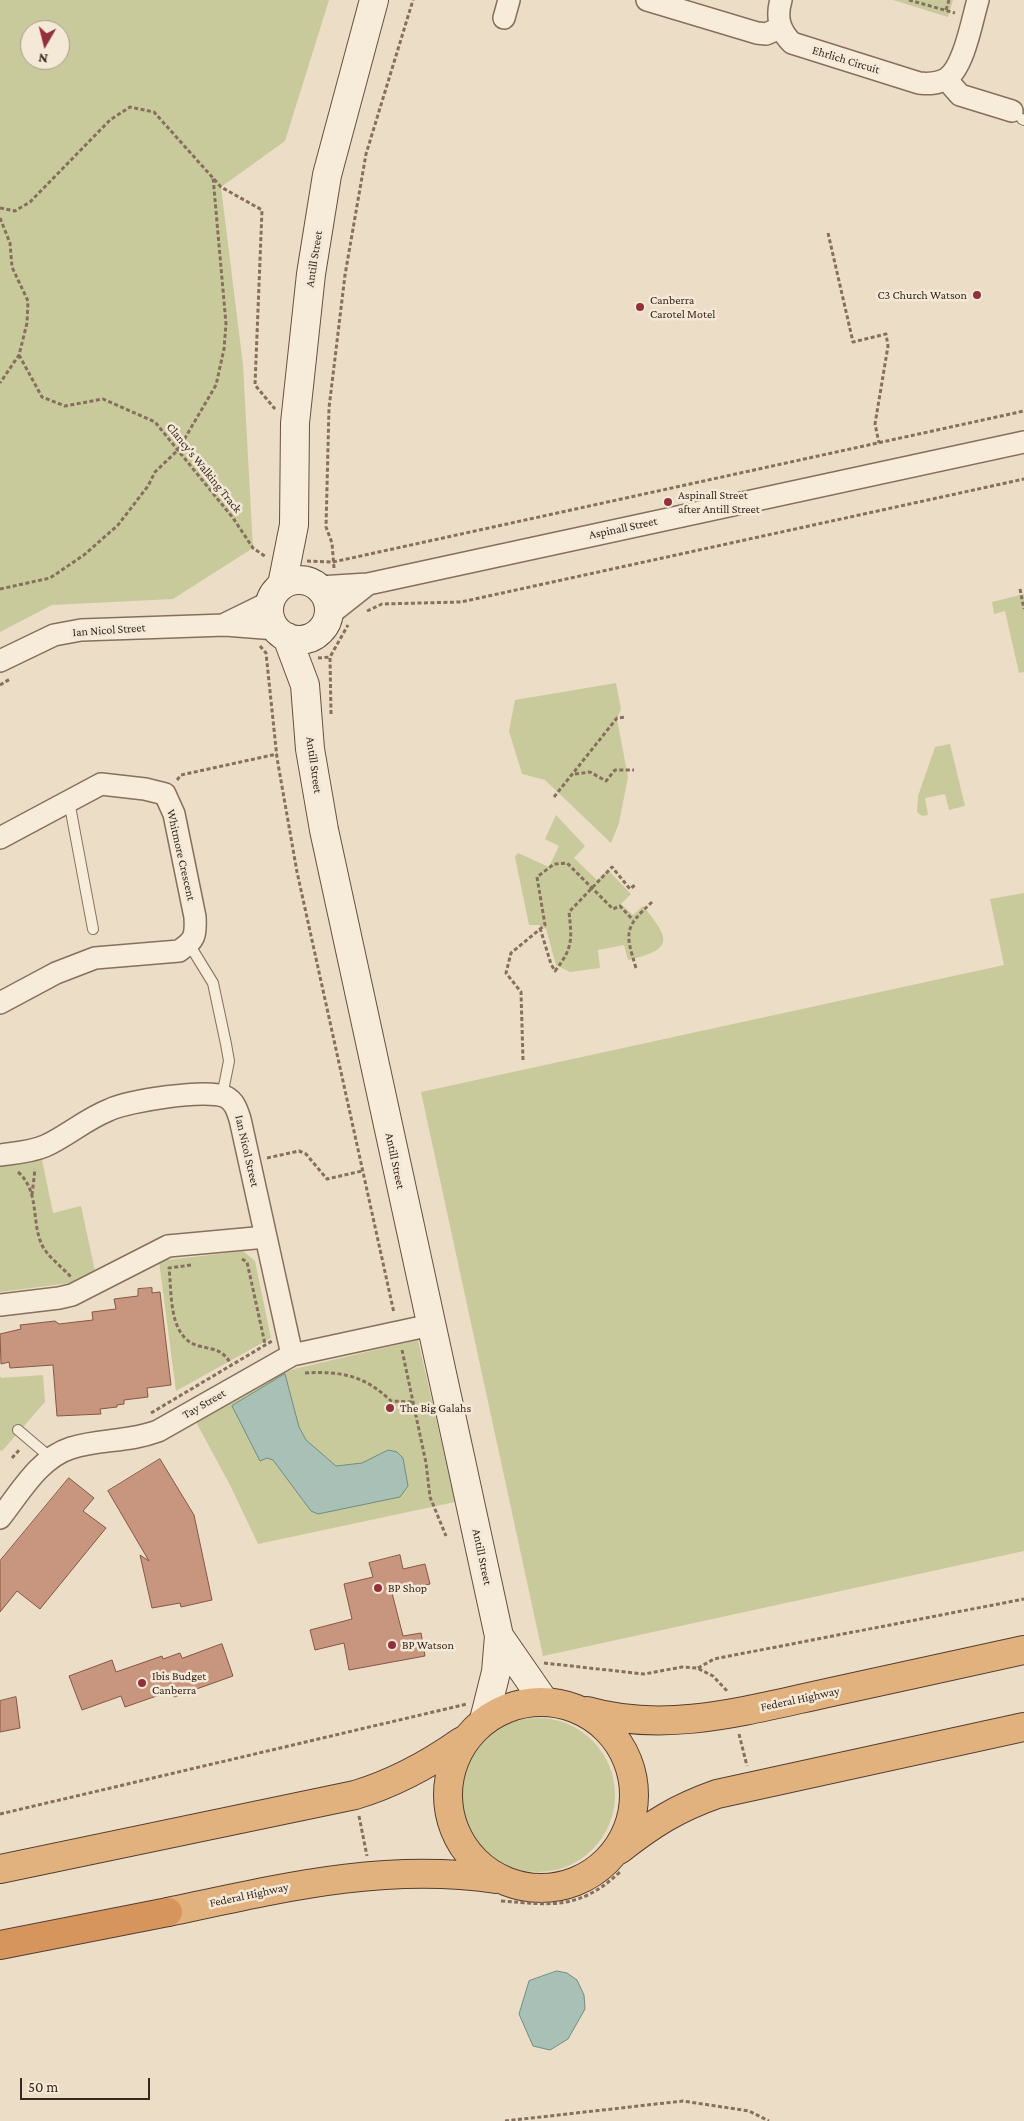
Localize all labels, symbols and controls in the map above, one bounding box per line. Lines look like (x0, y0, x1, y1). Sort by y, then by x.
north arrow (20, 20, 70, 70)
street label: Ehrlich Circuit (811, 43, 881, 77)
text: N (37, 50, 49, 67)
street label: Antill Street (302, 230, 326, 288)
place label: C3 Church Watson (877, 288, 967, 302)
marker: C3 Church Watson (971, 289, 983, 301)
place label: Canberra Carotel Motel (650, 293, 715, 321)
marker: Canberra Carotel Motel (634, 301, 646, 313)
street label: Clancy's Walking Track (163, 420, 245, 516)
place label: Aspinall Street after Antill Street (678, 488, 760, 516)
marker: Aspinall Street after Antill Street (662, 496, 674, 508)
street label: Aspinall Street (587, 514, 659, 542)
street label: Ian Nicol Street (72, 620, 146, 640)
street label: Antill Street (303, 736, 325, 794)
street label: Whitmore Crescent (163, 808, 199, 902)
street label: Ian Nicol Street (232, 1114, 262, 1188)
street label: Antill Street (382, 1132, 408, 1190)
street label: Tay Street (180, 1386, 228, 1422)
place label: The Big Galahs (400, 1401, 471, 1415)
marker: The Big Galahs (384, 1402, 396, 1414)
street label: Antill Street (469, 1528, 495, 1586)
place label: BP Shop (388, 1581, 427, 1595)
marker: BP Shop (372, 1582, 384, 1594)
place label: BP Watson (402, 1638, 454, 1652)
marker: BP Watson (386, 1639, 398, 1651)
place label: Ibis Budget Canberra (152, 1669, 206, 1697)
marker: Ibis Budget Canberra (136, 1677, 148, 1689)
street label: Federal Highway (759, 1684, 841, 1714)
street label: Federal Highway (208, 1880, 290, 1910)
scale bar (22, 2068, 152, 2100)
text: 50 m (28, 2079, 58, 2095)

